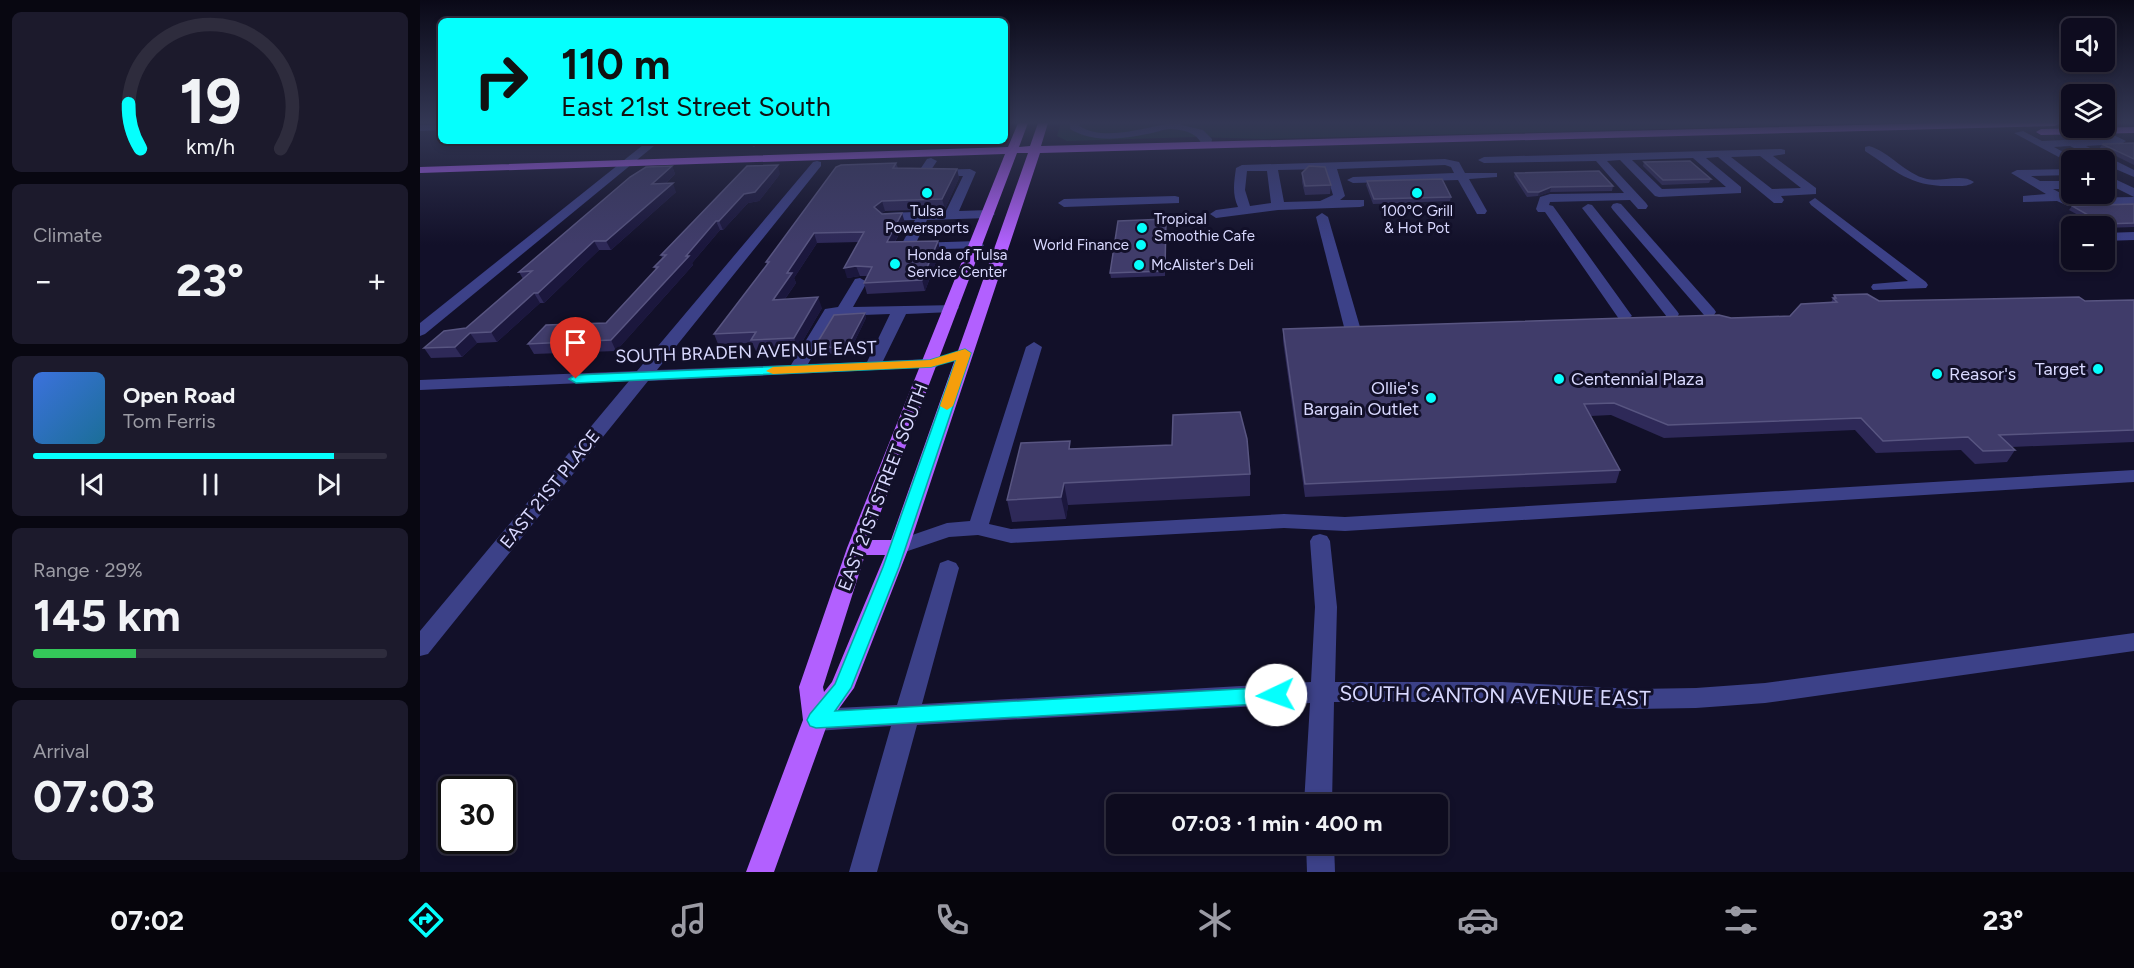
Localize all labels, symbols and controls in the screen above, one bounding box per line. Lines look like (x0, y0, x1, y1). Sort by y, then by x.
map controls (2061, 18, 2115, 270)
button: sound (2061, 18, 2115, 72)
text: 110 m (561, 39, 670, 90)
icon: right (462, 42, 540, 120)
text: 19 (179, 64, 241, 139)
button: layers (2061, 84, 2115, 138)
text: East 21st Street South (561, 90, 831, 123)
text: km/h (186, 134, 234, 159)
button: + (2061, 150, 2115, 204)
marker: Tulsa Powersports (920, 186, 934, 200)
marker: 100°C Grill & Hot Pot (1410, 186, 1424, 200)
place label: Tulsa Powersports (885, 202, 969, 237)
place label: 100°C Grill & Hot Pot (1381, 202, 1453, 237)
place label: Tropical Smoothie Cafe (1154, 210, 1255, 245)
button: − (2061, 216, 2115, 270)
marker: Tropical Smoothie Cafe (1135, 221, 1149, 235)
text: Climate (33, 223, 102, 247)
place label: World Finance (1033, 236, 1129, 254)
marker: World Finance (1134, 238, 1148, 252)
place label: Honda of Tulsa Service Center (907, 246, 1007, 281)
text: 23° (176, 253, 244, 307)
place label: McAlister's Deli (1151, 256, 1254, 274)
marker: Honda of Tulsa Service Center (888, 257, 902, 271)
marker: McAlister's Deli (1132, 258, 1146, 272)
text: − (33, 261, 54, 300)
text: + (366, 261, 387, 300)
pin (550, 317, 601, 379)
icon: arrive (559, 326, 592, 359)
street label: SOUTH BRADEN AVENUE EAST (615, 336, 877, 368)
place label: Target (2035, 358, 2086, 380)
marker: Target (2091, 362, 2105, 376)
place label: Reasor's (1949, 363, 2016, 385)
marker: Reasor's (1930, 367, 1944, 381)
place label: Centennial Plaza (1571, 368, 1704, 390)
marker: Centennial Plaza (1552, 372, 1566, 386)
place label: Ollie's Bargain Outlet (1303, 377, 1419, 420)
street label: EAST 21ST STREET SOUTH (833, 380, 933, 594)
text: Open Road (123, 382, 235, 409)
marker: Ollie's Bargain Outlet (1424, 391, 1438, 405)
text: Tom Ferris (123, 409, 216, 433)
street label: EAST 21ST PLACE (495, 425, 605, 553)
icon: previous (76, 468, 109, 501)
icon: pause (194, 468, 227, 501)
icon: next (312, 468, 345, 501)
text: Range · 29% (33, 558, 143, 582)
text: 145 km (33, 588, 181, 642)
position arrow (1244, 663, 1308, 727)
street label: SOUTH CANTON AVENUE EAST (1339, 680, 1651, 711)
text: Arrival (33, 739, 89, 763)
text: 07:03 (33, 769, 155, 823)
speed limit sign: 30 (438, 776, 516, 854)
text: 07:03 · 1 min · 400 m (1172, 810, 1382, 837)
icon: directions (405, 899, 447, 941)
icon: music (668, 899, 710, 941)
icon: phone (931, 899, 973, 941)
icon: climate (1194, 899, 1236, 941)
icon: car (1457, 899, 1499, 941)
icon: filters (1720, 899, 1762, 941)
text: 07:02 (110, 904, 184, 937)
text: 23° (1983, 904, 2024, 937)

